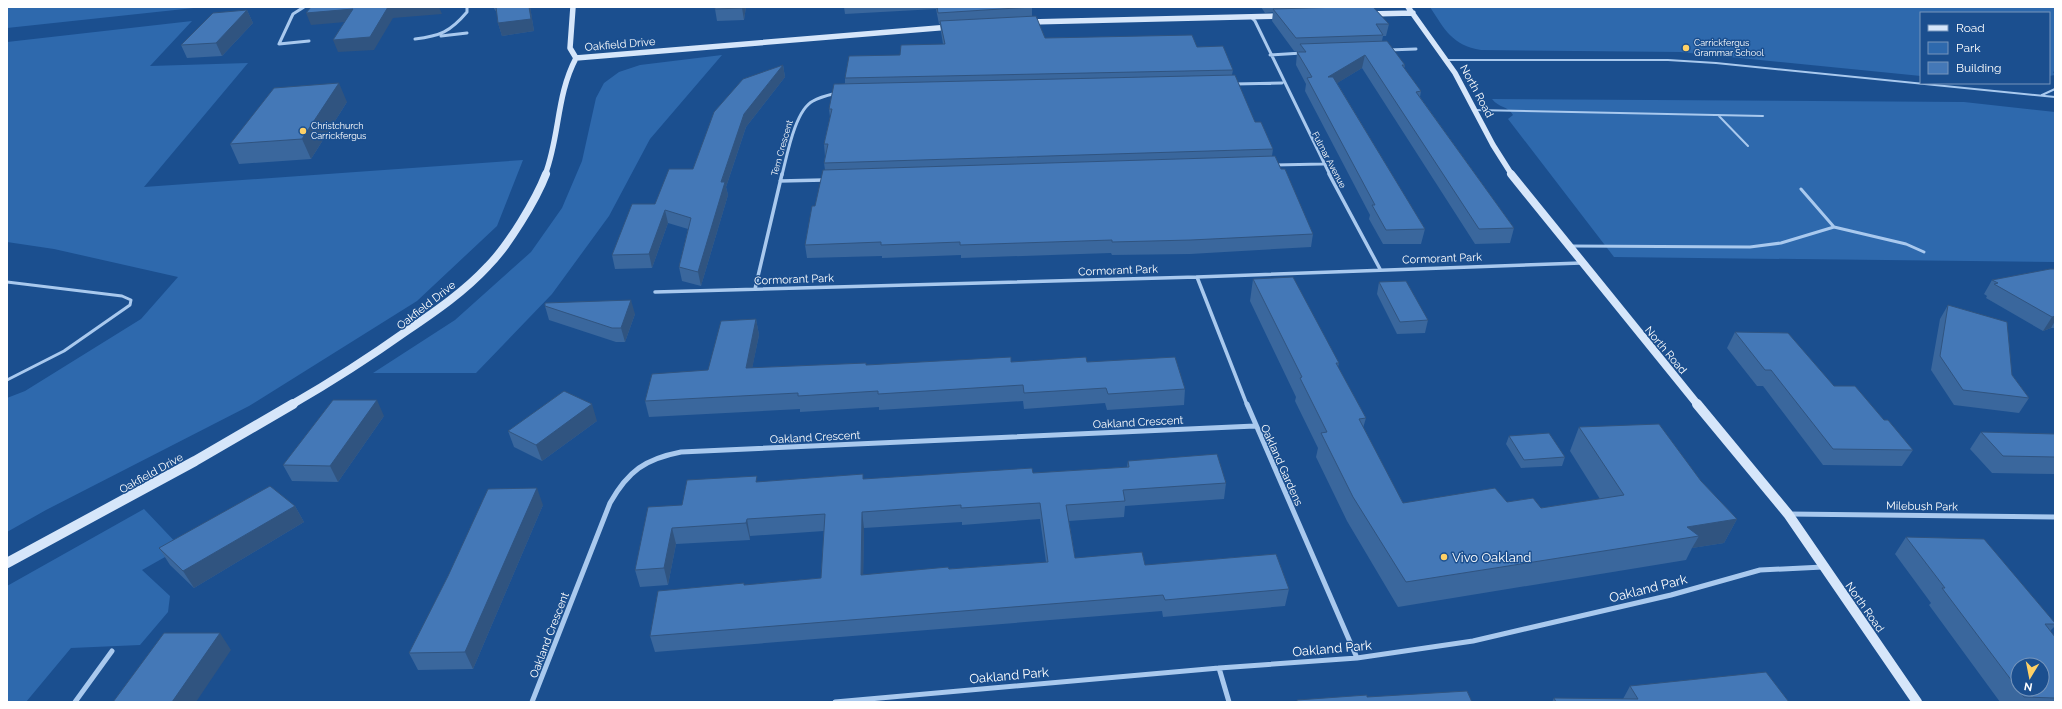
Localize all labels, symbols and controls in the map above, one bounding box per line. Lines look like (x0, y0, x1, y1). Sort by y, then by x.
legend (1920, 12, 2050, 84)
text: Road (1956, 21, 1985, 35)
street label: Oakfield Drive (584, 35, 656, 54)
place label: Carrickfergus Grammar School (1694, 38, 1765, 58)
text: Park (1956, 41, 1981, 55)
marker: Carrickfergus Grammar School (1681, 43, 1691, 53)
text: Building (1956, 61, 2002, 75)
street label: North Road (1457, 63, 1496, 120)
street label: Tern Crescent (769, 119, 795, 177)
place label: Christchurch Carrickfergus (311, 121, 367, 141)
marker: Christchurch Carrickfergus (298, 126, 308, 136)
street label: Fulmar Avenue (1310, 130, 1348, 191)
street label: Cormorant Park (1402, 251, 1482, 266)
street label: Cormorant Park (1078, 263, 1158, 278)
street label: Cormorant Park (754, 272, 834, 287)
street label: Oakfield Drive (394, 278, 459, 332)
street label: North Road (1642, 324, 1689, 377)
street label: Oakland Crescent (1092, 414, 1184, 431)
street label: Oakland Gardens (1258, 422, 1305, 508)
street label: Oakland Crescent (769, 429, 861, 446)
street label: Oakfield Drive (117, 450, 186, 496)
street label: Milebush Park (1886, 499, 1958, 514)
place label: Vivo Oakland (1452, 550, 1531, 565)
marker: Vivo Oakland (1439, 552, 1449, 562)
street label: Oakland Park (1608, 572, 1689, 605)
street label: North Road (1843, 580, 1887, 635)
street label: Oakland Crescent (527, 590, 572, 680)
street label: Oakland Park (1292, 638, 1373, 659)
north arrow (2010, 657, 2050, 697)
street label: Oakland Park (969, 665, 1050, 686)
text: N (2023, 679, 2034, 693)

